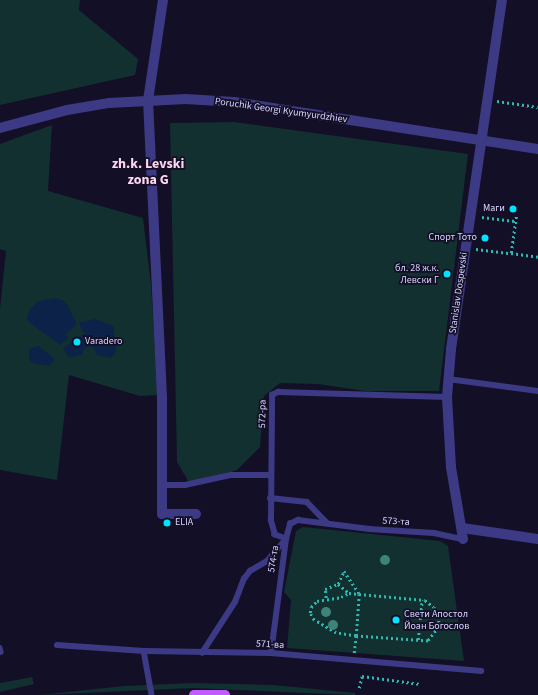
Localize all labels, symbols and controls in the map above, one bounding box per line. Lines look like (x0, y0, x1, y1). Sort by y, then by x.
street label: Poruchik Georgi Kyumyurdzhiev (214, 96, 348, 126)
district label: zh.k. Levski zona G (112, 156, 184, 188)
place label: Маги (483, 203, 505, 215)
marker: Маги (508, 204, 518, 214)
place label: Спорт Тото (429, 232, 477, 244)
marker: Спорт Тото (480, 233, 490, 243)
street label: Stanislav Dospevski (447, 251, 471, 335)
place label: бл. 28 ж.к. Левски Г (395, 262, 439, 286)
marker: бл. 28 ж.к. Левски Г (442, 269, 452, 279)
place label: Varadero (85, 336, 123, 348)
marker: Varadero (72, 337, 82, 347)
street label: 572-ра (257, 400, 269, 428)
street label: 573-та (382, 515, 410, 529)
place label: ELIA (175, 517, 193, 529)
marker: ELIA (162, 518, 172, 528)
street label: 574-та (266, 545, 282, 573)
place label: Свети Апостол Йоан Богослов (404, 608, 469, 632)
marker: Свети Апостол Йоан Богослов (391, 615, 401, 625)
street label: 571-ва (256, 638, 284, 652)

